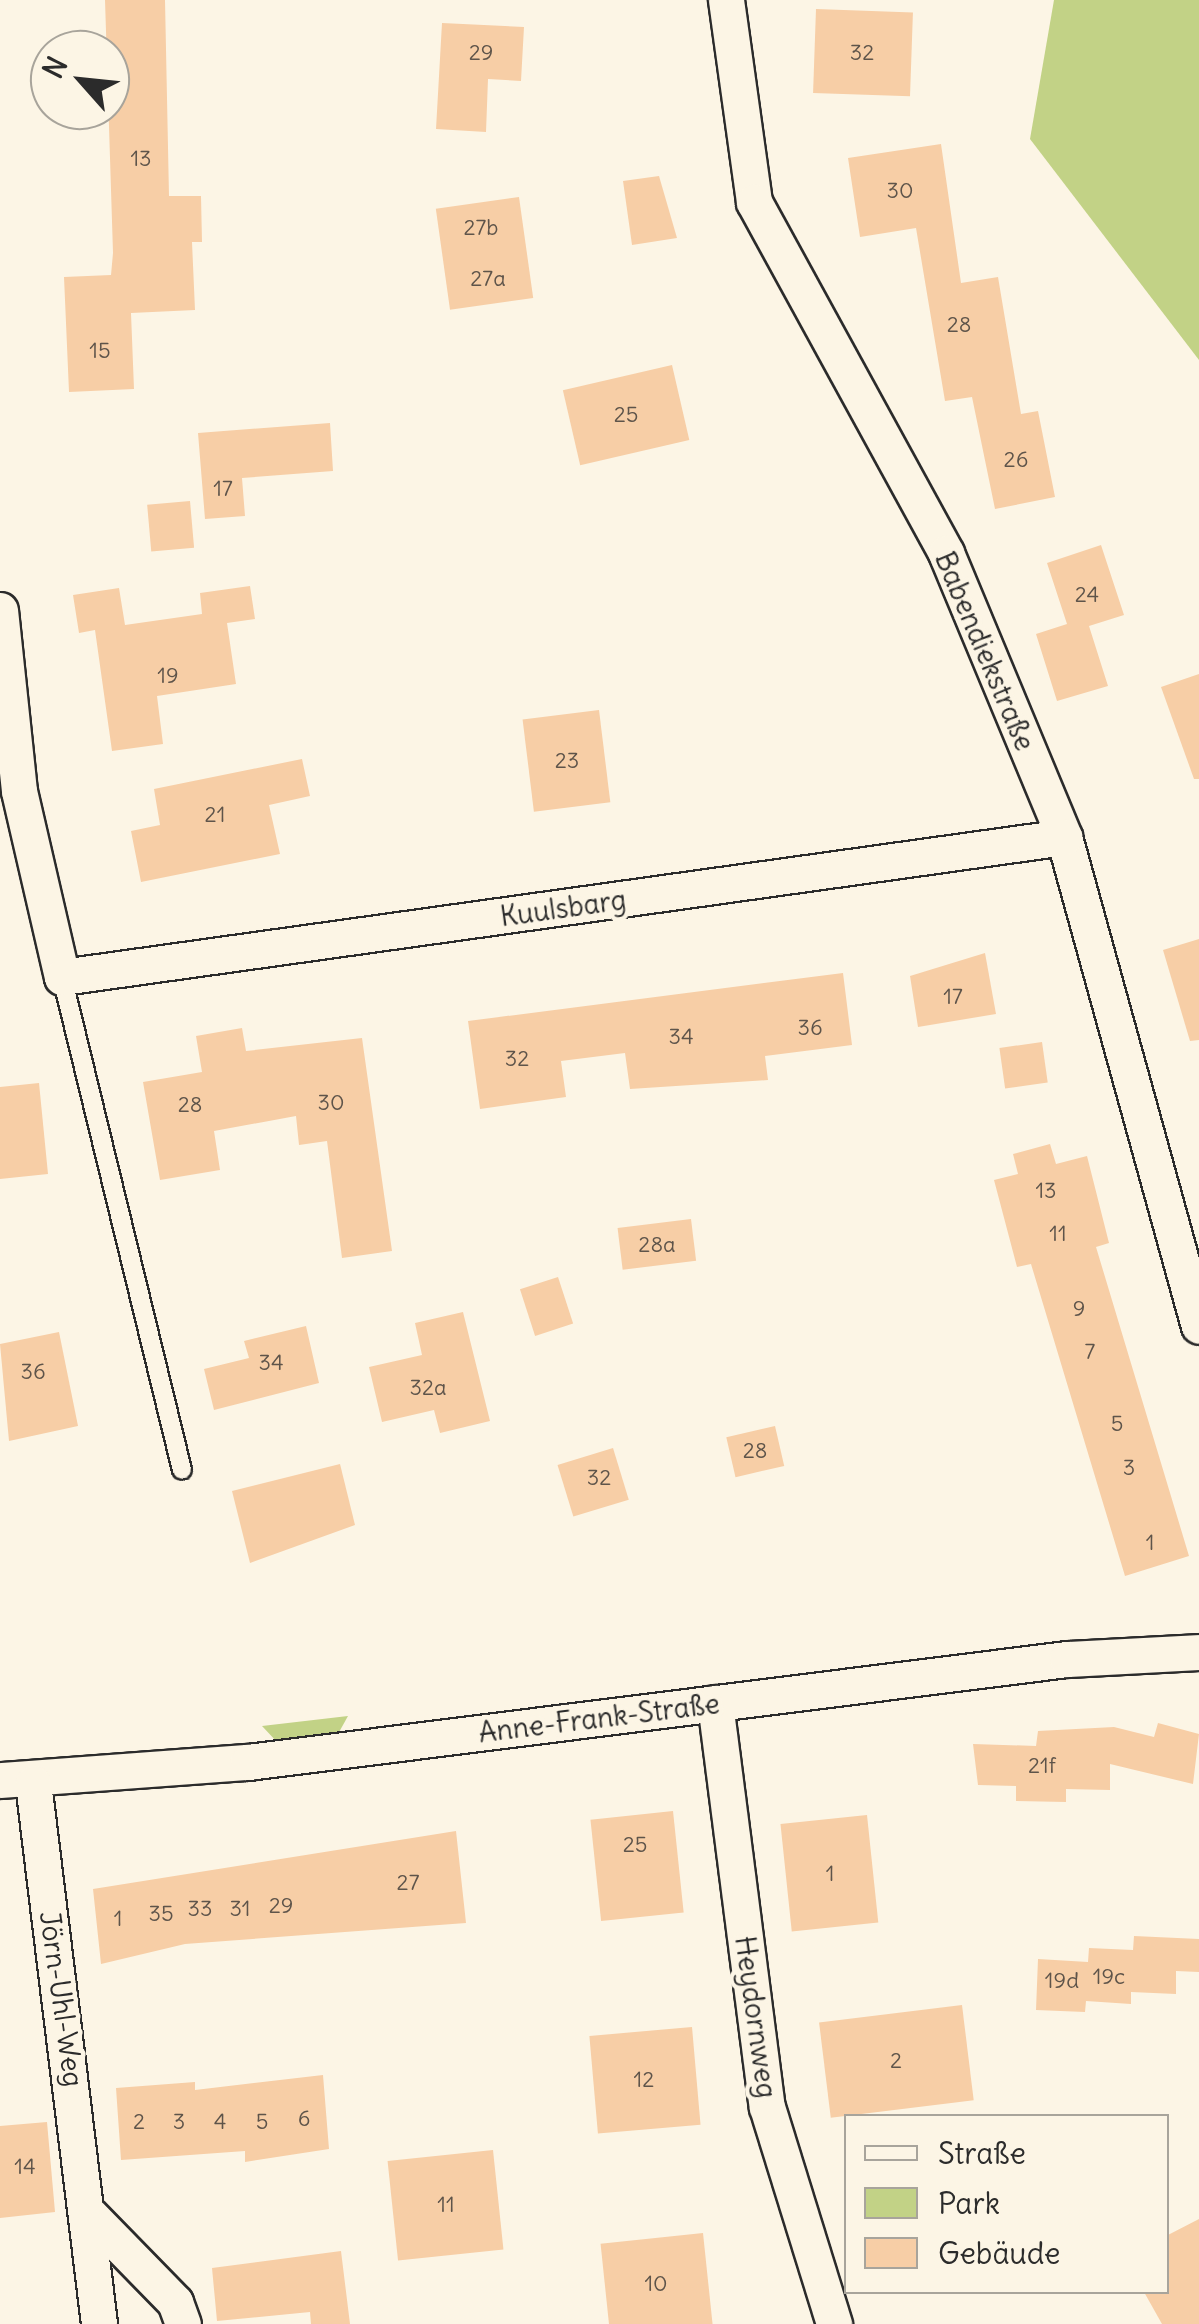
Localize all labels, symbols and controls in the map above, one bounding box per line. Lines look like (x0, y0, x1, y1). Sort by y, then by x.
north arrow (30, 30, 130, 130)
house number: 29 (469, 40, 493, 66)
house number: 32 (850, 40, 874, 66)
text: N (35, 50, 75, 84)
house number: 13 (130, 146, 152, 172)
house number: 30 (887, 178, 913, 204)
house number: 27b (464, 215, 498, 241)
house number: 27a (470, 266, 506, 292)
house number: 28 (947, 312, 971, 338)
house number: 15 (89, 338, 111, 364)
house number: 25 (614, 402, 638, 428)
house number: 26 (1004, 447, 1028, 473)
house number: 17 (213, 476, 233, 502)
street label: Babendiekstraße (928, 546, 1042, 756)
house number: 24 (1075, 582, 1099, 608)
house number: 19 (157, 663, 179, 689)
house number: 23 (555, 748, 579, 774)
house number: 21 (205, 802, 225, 828)
street label: Kuulsbarg (498, 883, 628, 933)
house number: 17 (943, 984, 963, 1010)
house number: 36 (797, 1015, 823, 1041)
house number: 34 (668, 1024, 694, 1050)
house number: 32 (505, 1046, 529, 1072)
house number: 30 (318, 1090, 344, 1116)
house number: 28 (178, 1092, 202, 1118)
house number: 13 (1035, 1178, 1057, 1204)
house number: 11 (1049, 1221, 1067, 1247)
house number: 28a (638, 1232, 676, 1258)
house number: 9 (1073, 1296, 1085, 1322)
house number: 7 (1085, 1339, 1095, 1365)
house number: 34 (258, 1350, 284, 1376)
house number: 36 (20, 1359, 46, 1385)
house number: 32a (409, 1375, 447, 1401)
house number: 5 (1111, 1411, 1123, 1437)
house number: 28 (743, 1438, 767, 1464)
house number: 3 (1123, 1455, 1135, 1481)
house number: 32 (587, 1465, 611, 1491)
house number: 1 (1146, 1530, 1154, 1556)
street label: Anne-Frank-Straße (477, 1687, 721, 1749)
house number: 21f (1028, 1753, 1056, 1779)
house number: 25 (623, 1832, 647, 1858)
house number: 1 (826, 1861, 834, 1887)
house number: 27 (397, 1870, 419, 1896)
house number: 29 (269, 1893, 293, 1919)
house number: 33 (188, 1896, 212, 1922)
house number: 31 (230, 1896, 250, 1922)
house number: 35 (148, 1901, 174, 1927)
house number: 1 (114, 1906, 122, 1932)
street label: Jörn-Uhl-Weg (33, 1909, 91, 2089)
street label: Heydornweg (728, 1934, 784, 2100)
house number: 19c (1093, 1964, 1125, 1990)
house number: 19d (1045, 1968, 1079, 1994)
house number: 2 (890, 2048, 902, 2074)
house number: 12 (634, 2067, 654, 2093)
house number: 6 (298, 2106, 310, 2132)
house number: 2 (133, 2109, 145, 2135)
house number: 3 (173, 2109, 185, 2135)
house number: 4 (214, 2109, 226, 2135)
house number: 5 (256, 2109, 268, 2135)
legend (844, 2114, 1169, 2294)
text: Straße (938, 2134, 1026, 2172)
house number: 14 (14, 2154, 36, 2180)
text: Park (938, 2184, 1000, 2222)
house number: 11 (437, 2192, 455, 2218)
text: Gebäude (938, 2234, 1060, 2272)
house number: 10 (644, 2271, 668, 2297)

